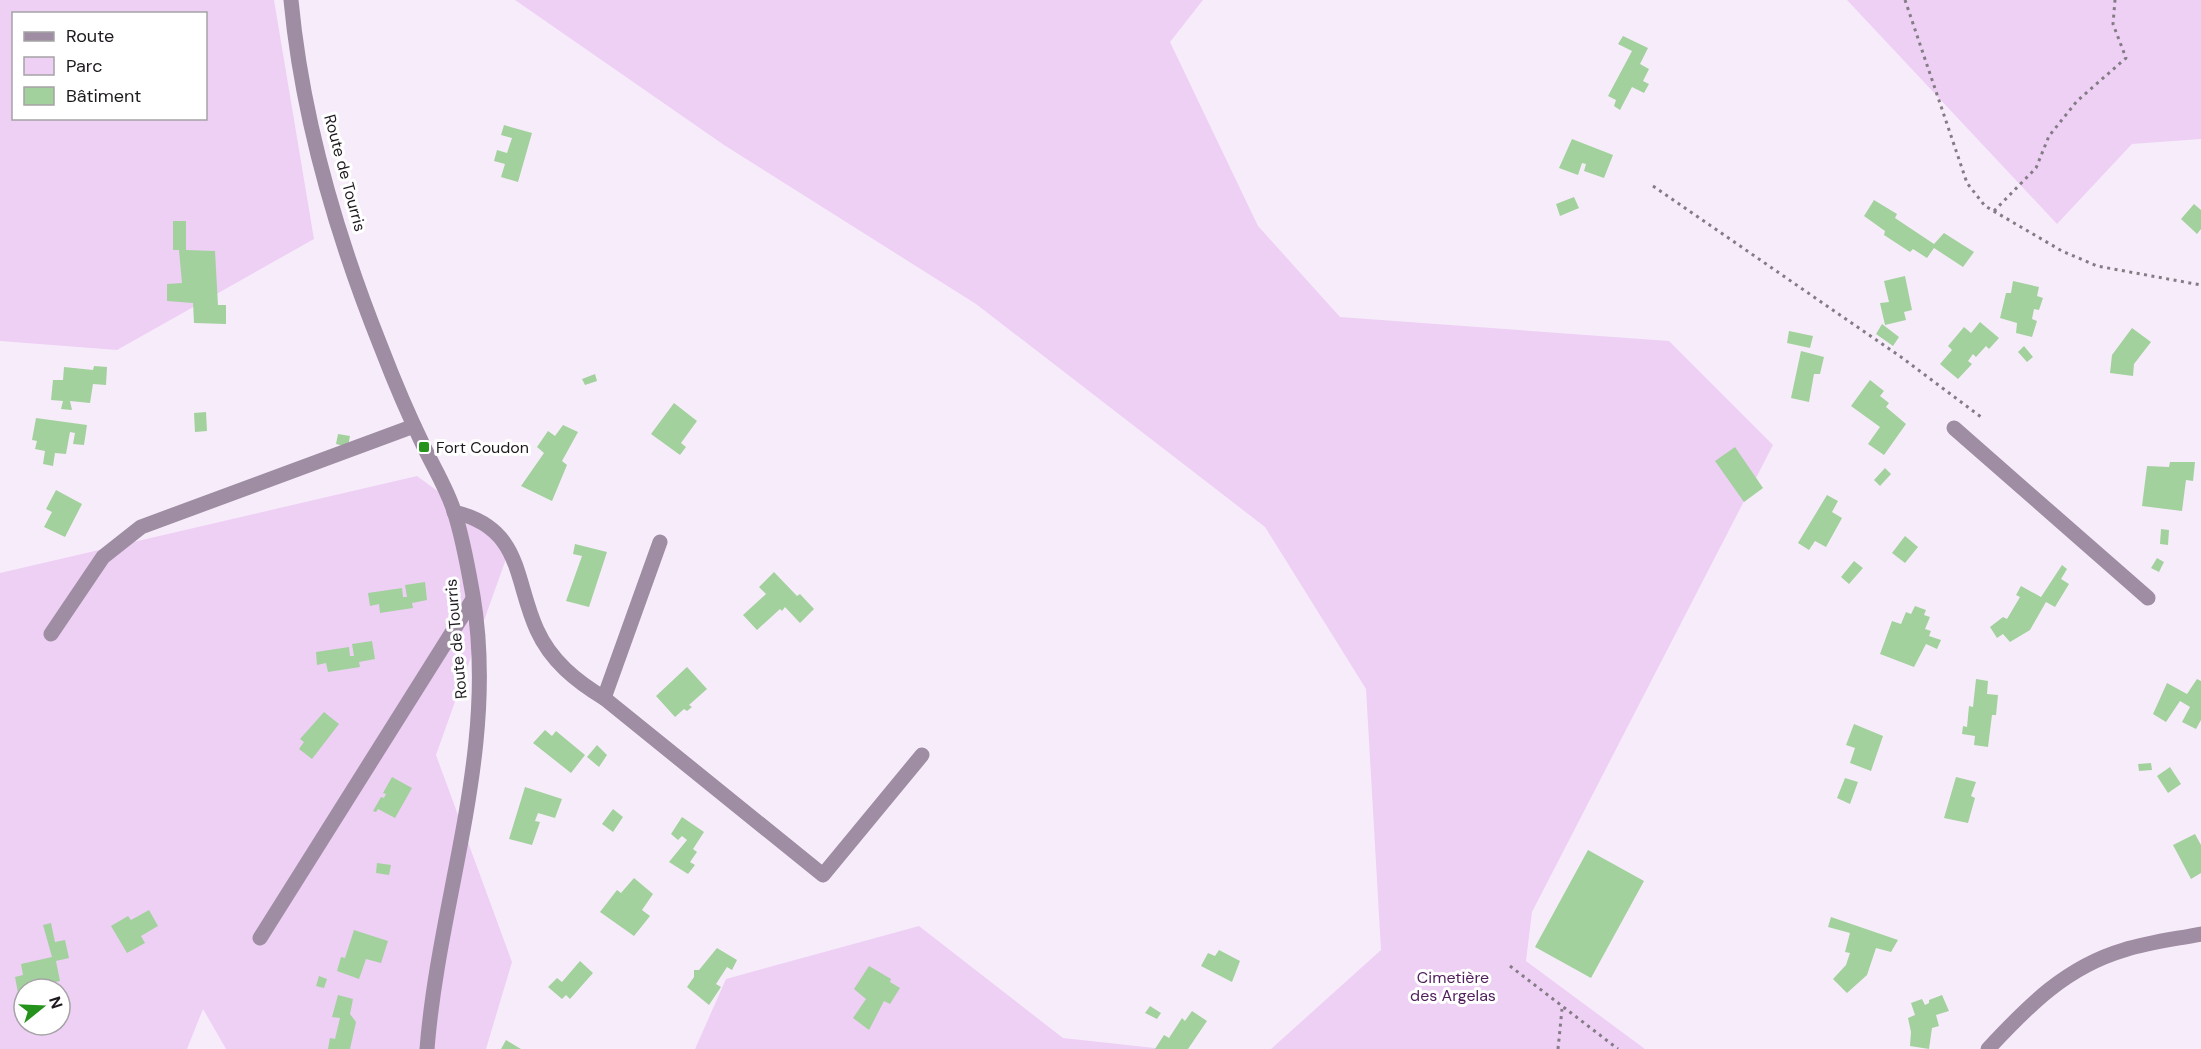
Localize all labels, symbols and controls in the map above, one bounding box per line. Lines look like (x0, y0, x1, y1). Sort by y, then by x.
legend (12, 12, 207, 120)
text: Route (66, 24, 114, 48)
text: Parc (66, 54, 102, 78)
text: Bâtiment (66, 84, 141, 108)
street label: Route de Tourris (319, 112, 371, 234)
place label: Fort Coudon (436, 437, 529, 458)
marker: Fort Coudon (417, 440, 431, 454)
street label: Route de Tourris (440, 578, 472, 700)
park label: Cimetière des Argelas (1410, 967, 1496, 1006)
north arrow (12, 977, 72, 1037)
text: N (44, 994, 68, 1011)

